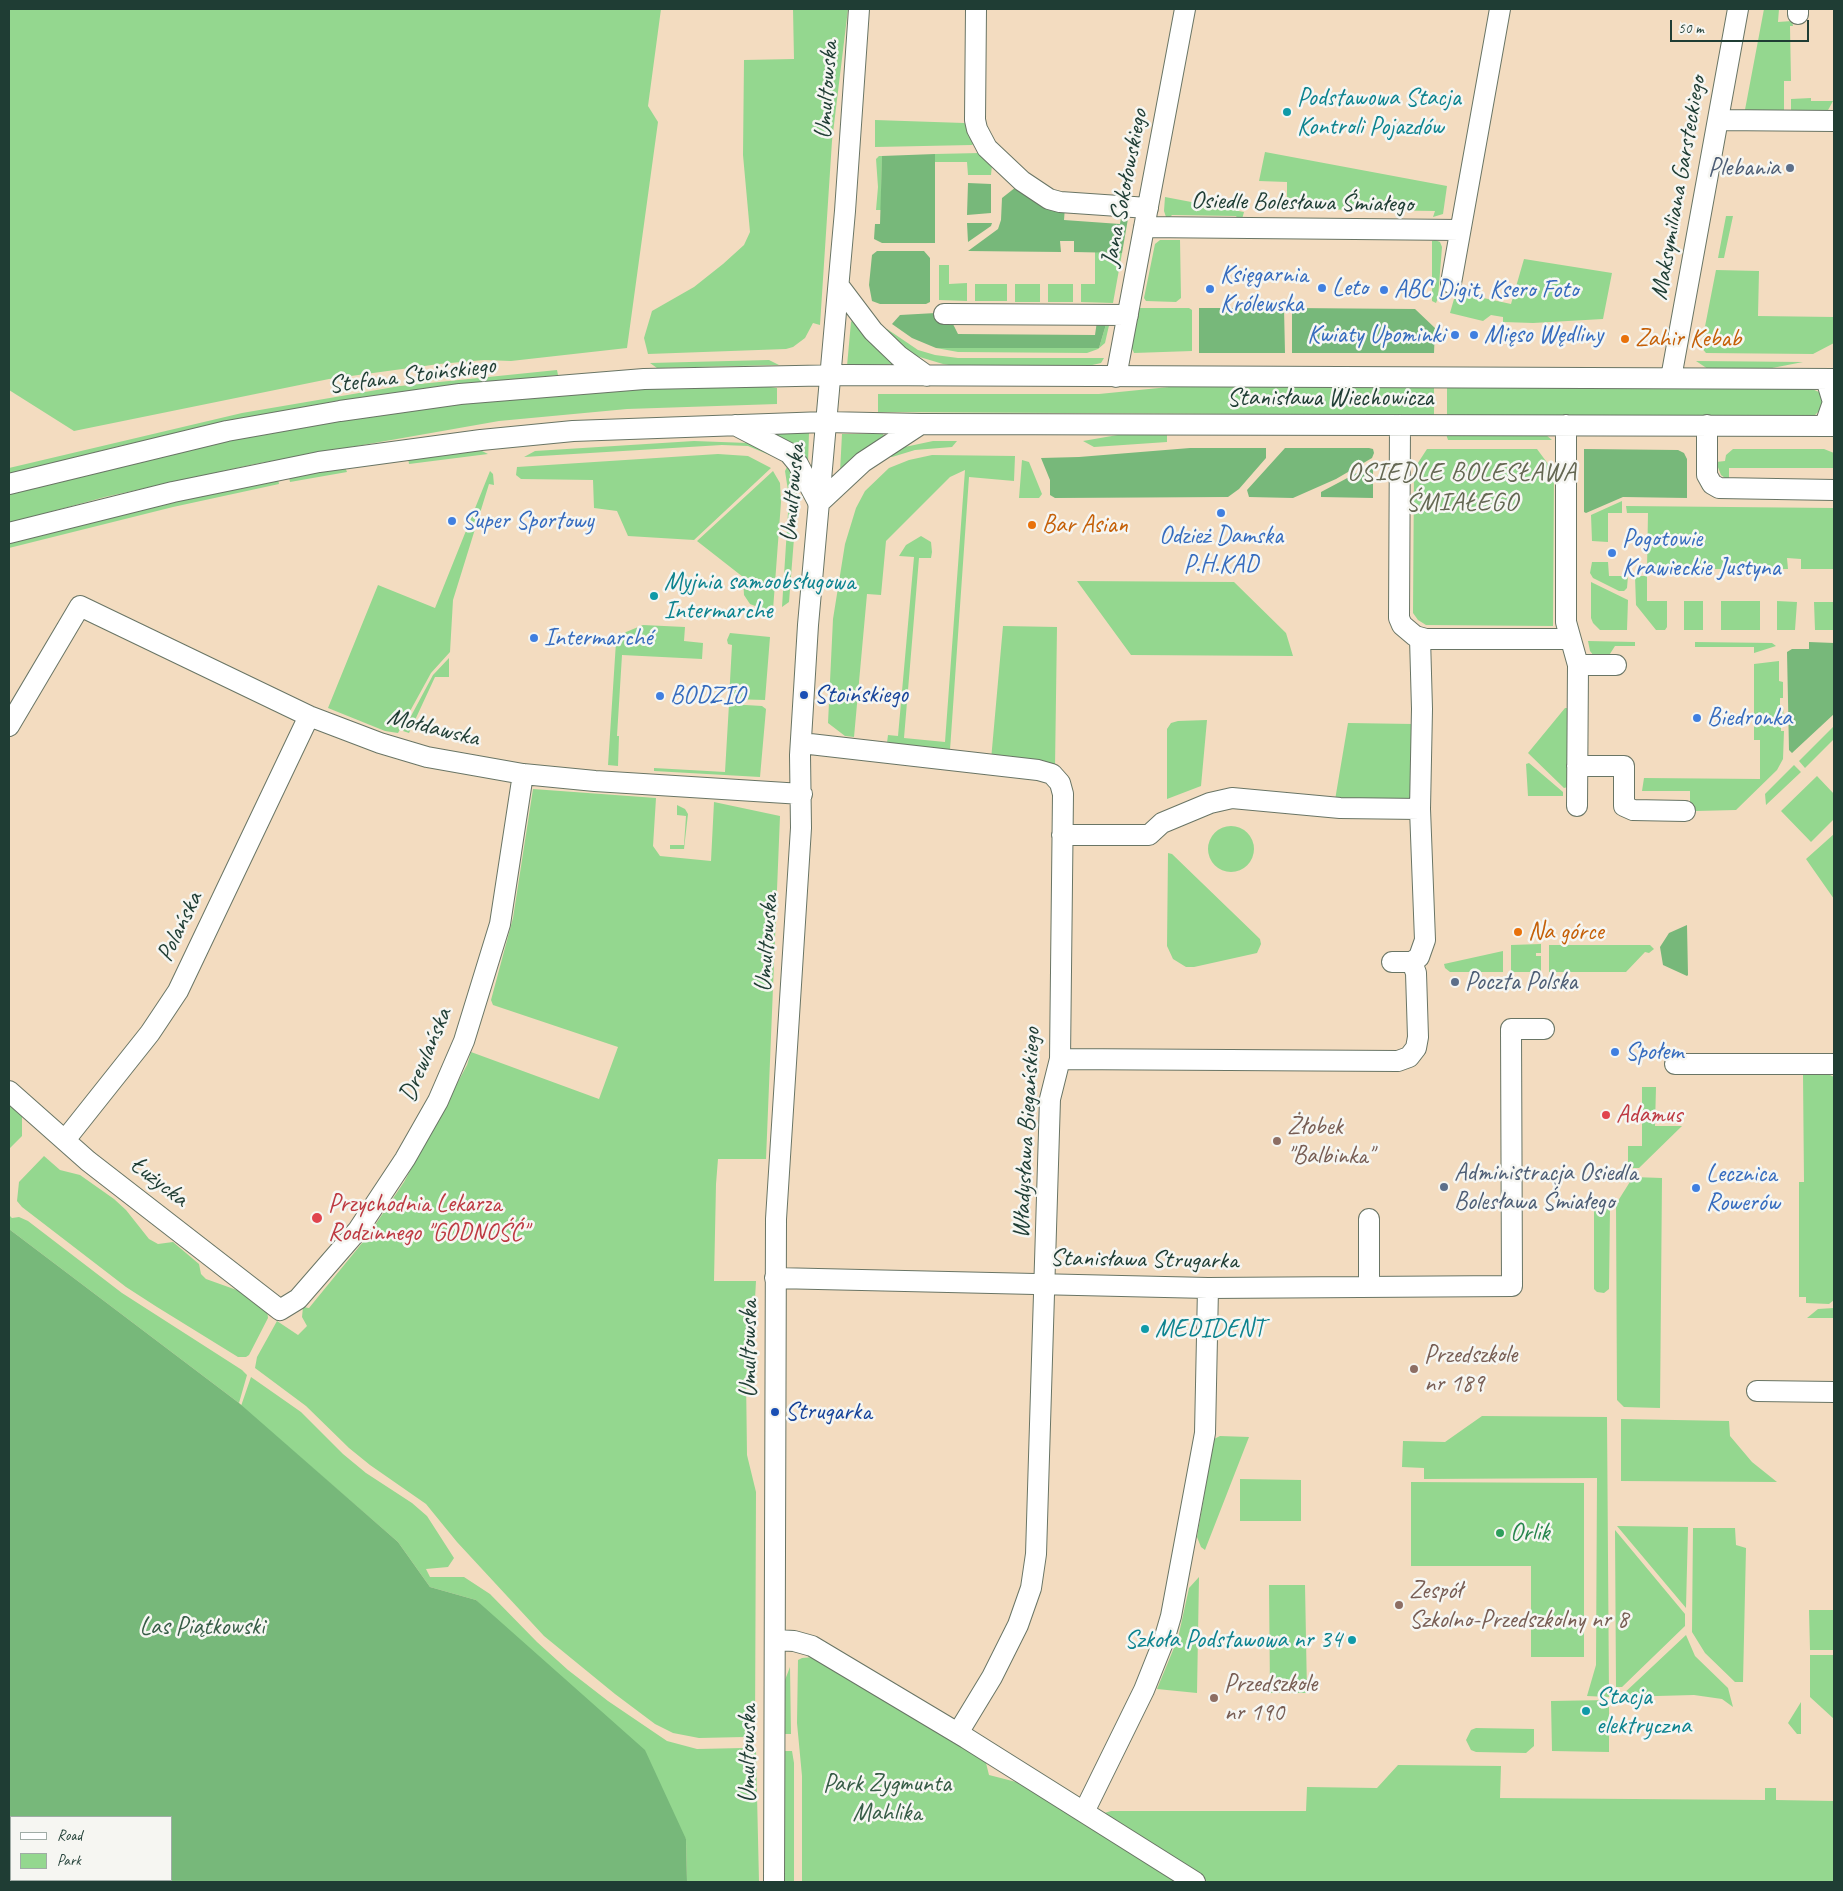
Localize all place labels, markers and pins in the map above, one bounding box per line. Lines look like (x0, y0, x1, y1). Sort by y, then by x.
place label: Podstawowa Stacja Kontroli Pojazdów (1297, 83, 1461, 142)
marker: Podstawowa Stacja Kontroli Pojazdów (1281, 106, 1293, 118)
place label: Plebania (1708, 153, 1780, 183)
marker: Plebania (1784, 162, 1796, 174)
place label: Księgarnia Królewska (1220, 260, 1308, 319)
place label: Leto (1332, 273, 1368, 303)
place label: ABC Digit, Ksero Foto (1394, 275, 1578, 305)
marker: Leto (1316, 282, 1328, 294)
marker: Księgarnia Królewska (1204, 283, 1216, 295)
marker: ABC Digit, Ksero Foto (1378, 284, 1390, 296)
place label: Kwiaty Upominki (1307, 320, 1445, 350)
place label: Mięso Wędliny (1484, 320, 1603, 350)
place label: Zahir Kebab (1635, 324, 1741, 354)
marker: Kwiaty Upominki (1449, 329, 1461, 341)
marker: Mięso Wędliny (1468, 329, 1480, 341)
marker: Zahir Kebab (1619, 333, 1631, 345)
place label: Super Sportowy (462, 506, 593, 536)
marker: Odzież Damska P.H.KAD (1215, 507, 1227, 519)
place label: Bar Asian (1042, 510, 1128, 540)
marker: Super Sportowy (446, 515, 458, 527)
marker: Bar Asian (1026, 519, 1038, 531)
place label: Odzież Damska P.H.KAD (1159, 521, 1283, 580)
place label: Pogotowie Krawieckie Justyna (1622, 524, 1781, 583)
marker: Pogotowie Krawieckie Justyna (1606, 547, 1618, 559)
place label: Myjnia samoobsługowa Intermarche (664, 567, 855, 626)
marker: Myjnia samoobsługowa Intermarche (648, 590, 660, 602)
place label: Intermarché (544, 623, 652, 653)
marker: Intermarché (528, 632, 540, 644)
place label: Stoińskiego (814, 680, 908, 710)
place label: BODZIO (670, 681, 745, 711)
marker: Stoińskiego (798, 689, 810, 701)
marker: BODZIO (654, 690, 666, 702)
place label: Biedronka (1707, 703, 1792, 733)
marker: Biedronka (1691, 712, 1703, 724)
place label: Na górce (1528, 917, 1604, 947)
marker: Na górce (1512, 926, 1524, 938)
place label: Poczta Polska (1465, 967, 1577, 997)
marker: Poczta Polska (1449, 976, 1461, 988)
place label: Społem (1625, 1037, 1683, 1067)
marker: Społem (1609, 1046, 1621, 1058)
place label: Adamus (1616, 1100, 1682, 1130)
marker: Adamus (1600, 1109, 1612, 1121)
place label: Żłobek "Balbinka" (1287, 1112, 1373, 1171)
marker: Żłobek "Balbinka" (1271, 1135, 1283, 1147)
place label: Administracja Osiedla Bolesława Śmiałego (1454, 1158, 1638, 1217)
place label: Lecznica Rowerów (1706, 1159, 1780, 1218)
marker: Administracja Osiedla Bolesława Śmiałego (1438, 1181, 1450, 1193)
marker: Lecznica Rowerów (1690, 1182, 1702, 1194)
place label: Przychodnia Lekarza Rodzinnego "GODNOŚĆ" (328, 1189, 528, 1248)
marker: Przychodnia Lekarza Rodzinnego "GODNOŚĆ" (310, 1211, 324, 1225)
place label: MEDIDENT (1155, 1314, 1264, 1344)
marker: MEDIDENT (1139, 1323, 1151, 1335)
place label: Przedszkole nr 189 (1424, 1340, 1517, 1399)
marker: Przedszkole nr 189 (1408, 1363, 1420, 1375)
place label: Strugarka (785, 1397, 871, 1427)
marker: Strugarka (769, 1406, 781, 1418)
place label: Orlik (1510, 1518, 1549, 1548)
marker: Orlik (1494, 1527, 1506, 1539)
place label: Zespół Szkolno-Przedszkolny nr 8 (1409, 1576, 1628, 1635)
marker: Zespół Szkolno-Przedszkolny nr 8 (1393, 1599, 1405, 1611)
place label: Szkoła Podstawowa nr 34 (1124, 1625, 1342, 1655)
marker: Szkoła Podstawowa nr 34 (1346, 1634, 1358, 1646)
place label: Przedszkole nr 190 (1224, 1669, 1317, 1728)
place label: Stacja elektryczna (1596, 1682, 1691, 1741)
marker: Przedszkole nr 190 (1208, 1692, 1220, 1704)
marker: Stacja elektryczna (1580, 1705, 1592, 1717)

